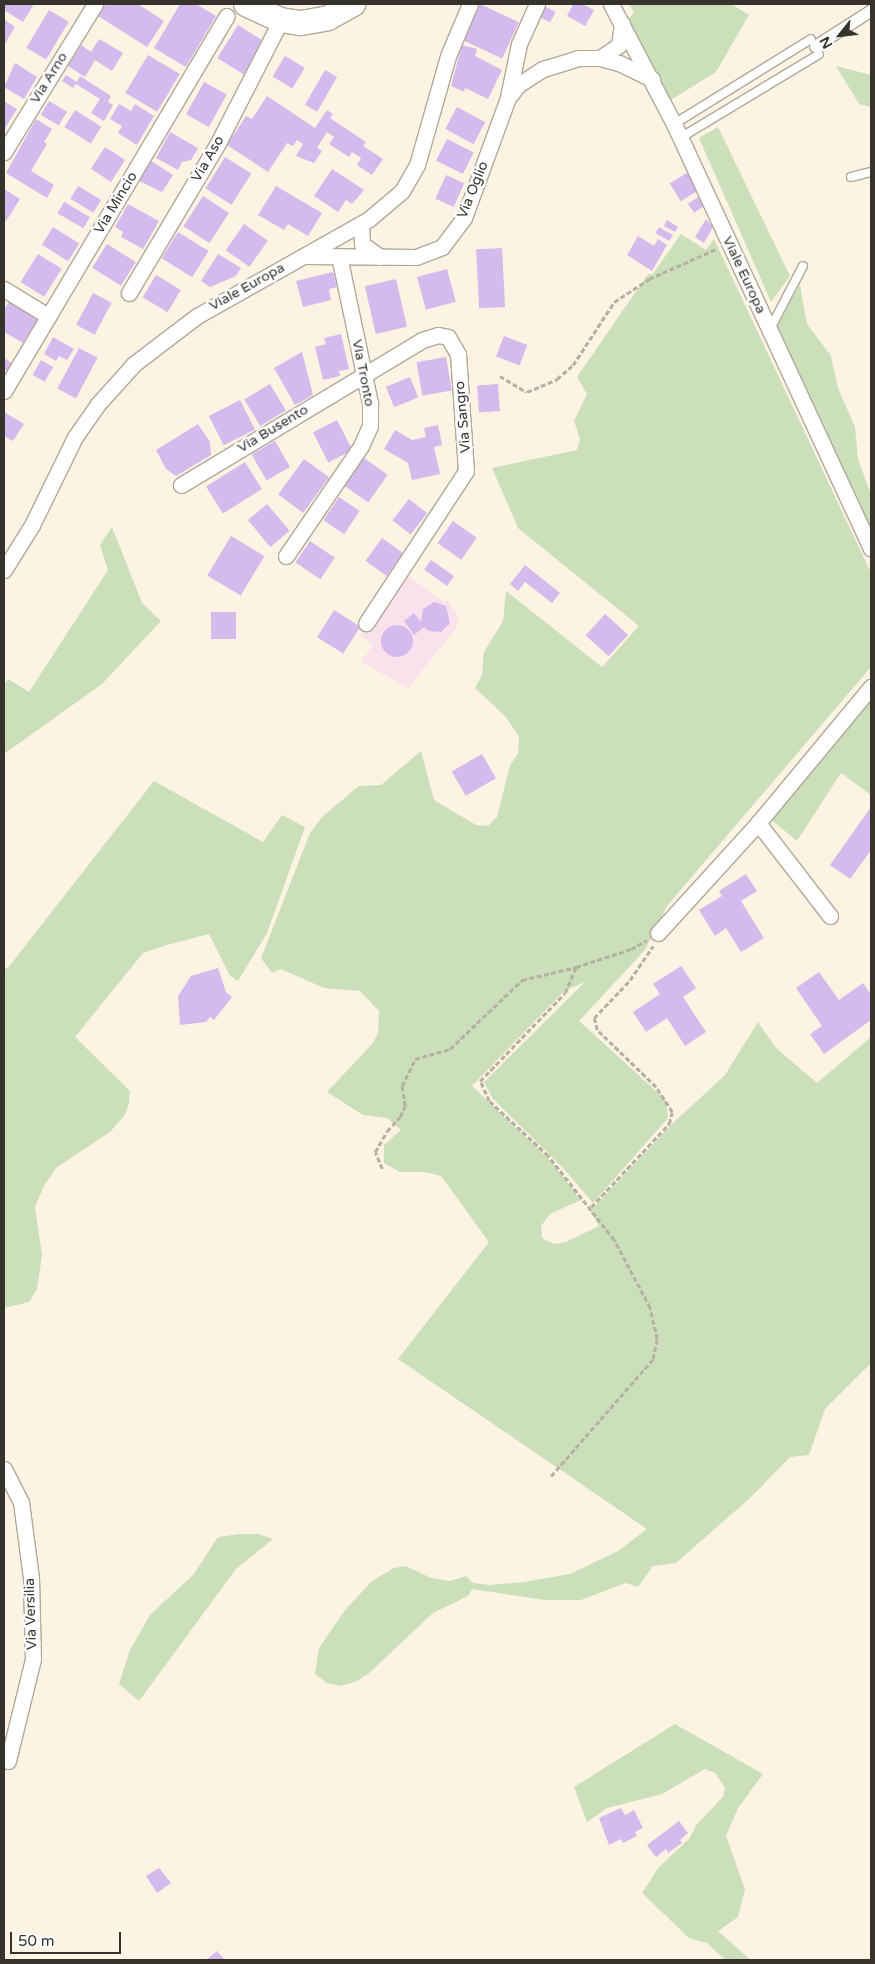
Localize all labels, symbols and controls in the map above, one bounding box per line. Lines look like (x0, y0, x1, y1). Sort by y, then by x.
north arrow (815, 10, 865, 60)
text: N (816, 33, 837, 52)
street label: Via Arno (27, 49, 71, 107)
street label: Via Aso (188, 133, 228, 185)
street label: Via Oglio (454, 159, 492, 221)
street label: Via Mincio (91, 169, 141, 237)
street label: Viale Europa (719, 234, 769, 316)
street label: Viale Europa (206, 259, 288, 315)
street label: Via Tronto (348, 338, 378, 408)
street label: Via Sangro (451, 380, 475, 454)
street label: Via Busento (235, 401, 311, 457)
street label: Via Versilia (21, 1578, 41, 1650)
scale bar (12, 1922, 124, 1954)
text: 50 m (18, 1932, 55, 1950)

